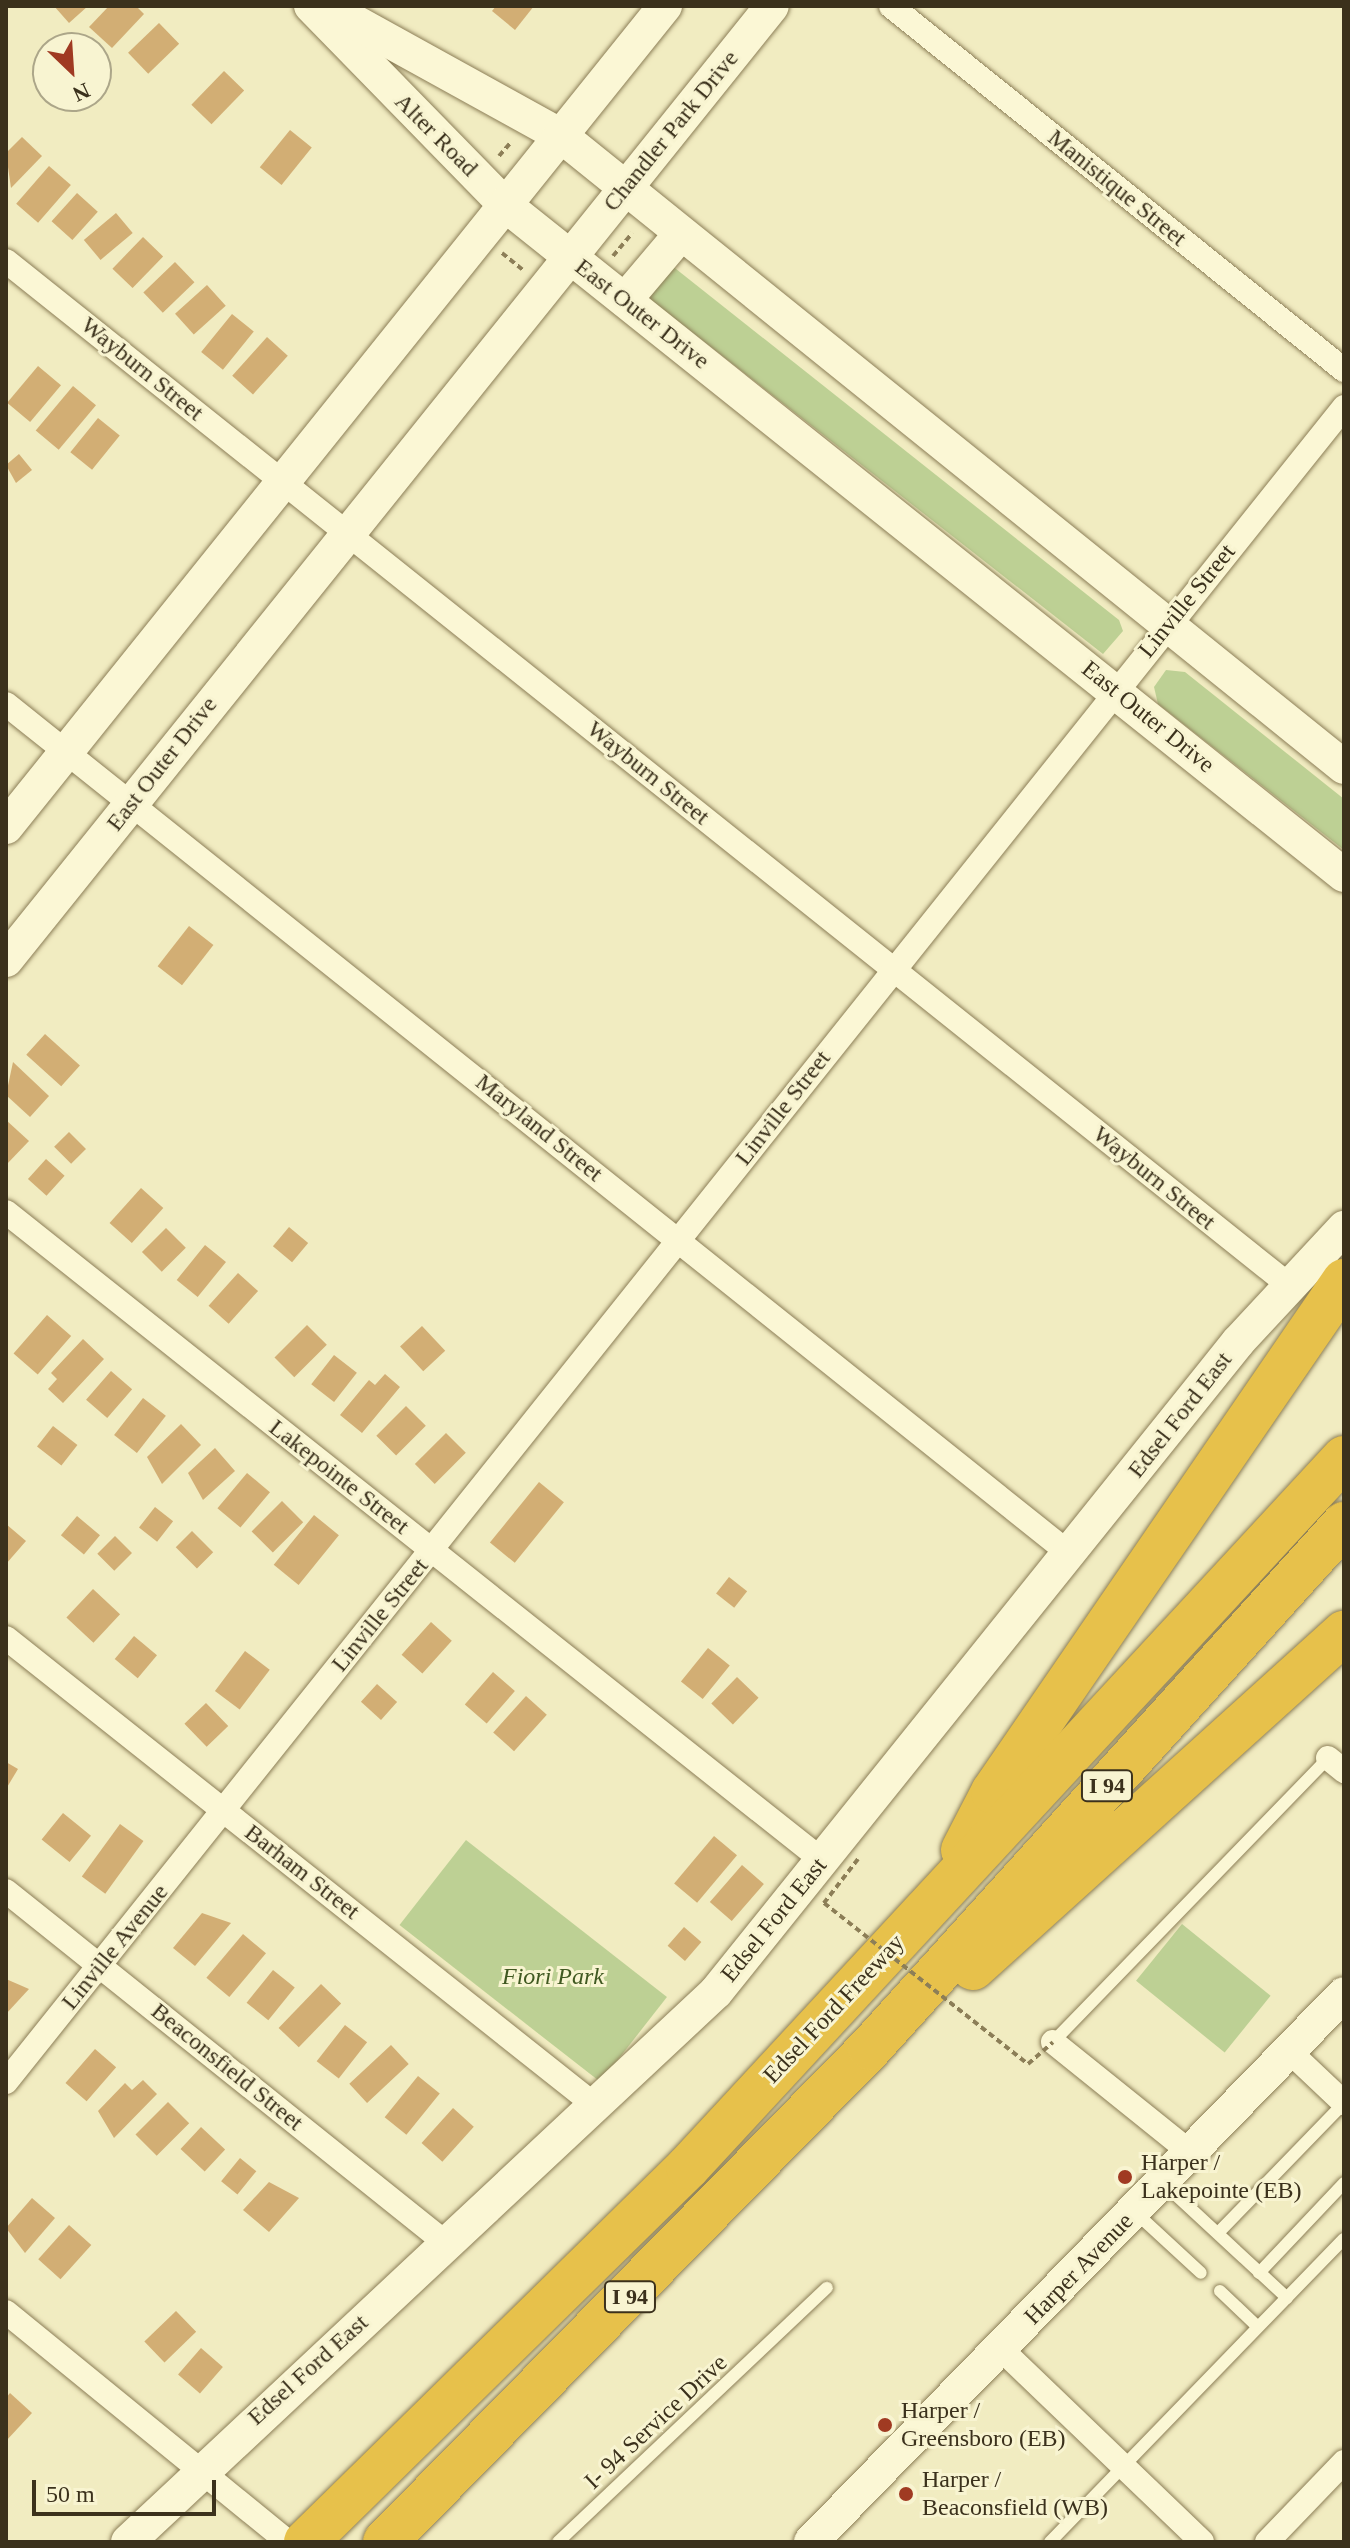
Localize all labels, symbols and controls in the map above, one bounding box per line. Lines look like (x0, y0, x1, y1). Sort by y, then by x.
north arrow (32, 32, 112, 112)
street label: Chandler Park Drive (597, 45, 745, 217)
text: N (69, 78, 94, 107)
street label: Alter Road (388, 87, 484, 183)
street label: Manistique Street (1042, 123, 1192, 253)
street label: East Outer Drive (569, 253, 715, 375)
street label: Wayburn Street (75, 311, 209, 427)
street label: Linville Street (1132, 538, 1242, 664)
street label: East Outer Drive (1076, 655, 1220, 779)
street label: East Outer Drive (101, 691, 223, 837)
street label: Wayburn Street (581, 715, 715, 831)
street label: Linville Street (729, 1045, 837, 1171)
street label: Maryland Street (470, 1068, 608, 1188)
street label: Wayburn Street (1087, 1120, 1221, 1236)
street label: Edsel Ford East (1122, 1346, 1238, 1484)
street label: Lakepointe Street (263, 1413, 415, 1541)
street label: Linville Street (325, 1552, 435, 1678)
road number: I 94 (1079, 1768, 1135, 1804)
street label: Barham Street (239, 1818, 365, 1926)
street label: Edsel Ford East (715, 1852, 833, 1988)
street label: Linville Avenue (55, 1878, 175, 2016)
street label: Edsel Ford Freeway (758, 1928, 910, 2090)
park label: Fiori Park (502, 1963, 604, 1991)
street label: Beaconsfield Street (145, 1997, 309, 2137)
place label: Harper / Lakepointe (EB) (1141, 2149, 1302, 2205)
marker: Harper / Lakepointe (EB) (1116, 2168, 1134, 2186)
street label: Harper Avenue (1018, 2207, 1140, 2331)
road number: I 94 (602, 2279, 658, 2315)
street label: Edsel Ford East (242, 2308, 374, 2432)
street label: I- 94 Service Drive (579, 2349, 733, 2495)
place label: Harper / Greensboro (EB) (901, 2397, 1066, 2453)
marker: Harper / Greensboro (EB) (876, 2416, 894, 2434)
scale bar (36, 2464, 220, 2514)
place label: Harper / Beaconsfield (WB) (922, 2466, 1108, 2522)
text: 50 m (46, 2481, 95, 2507)
marker: Harper / Beaconsfield (WB) (897, 2485, 915, 2503)

